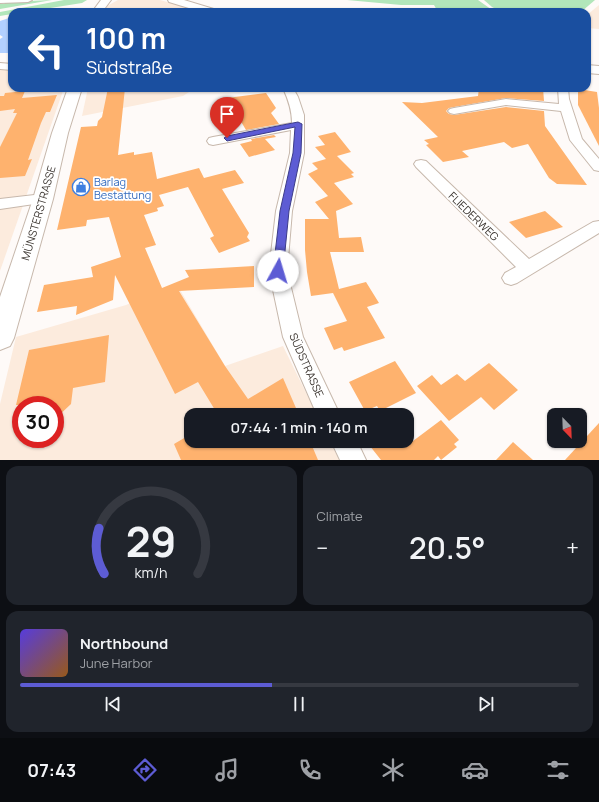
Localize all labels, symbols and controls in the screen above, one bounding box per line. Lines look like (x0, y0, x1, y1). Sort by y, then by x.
text: 100 m (86, 19, 166, 57)
icon: left (20, 24, 72, 76)
text: Südstraße (86, 55, 173, 79)
pin (210, 97, 244, 138)
icon: arrive (216, 103, 238, 125)
street label: MÜNSTERSTRASSE (17, 164, 59, 262)
place label: Barlag Bestattung (94, 174, 151, 202)
shop icon: Barlag Bestattung (71, 177, 91, 197)
street label: FLIEDERWEG (446, 188, 503, 244)
position arrow (257, 250, 299, 292)
street label: SÜDSTRASSE (286, 330, 328, 400)
speed limit sign: 30 (12, 396, 64, 448)
north arrow (547, 408, 587, 448)
map controls (547, 408, 587, 448)
text: 07:44 · 1 min · 140 m (231, 417, 367, 438)
text: Climate (317, 507, 363, 525)
text: 29 (126, 512, 177, 568)
text: 20.5° (409, 527, 486, 568)
text: − (317, 533, 328, 563)
text: + (566, 533, 579, 563)
text: km/h (135, 562, 168, 581)
text: Northbound (80, 633, 168, 654)
text: June Harbor (80, 654, 153, 672)
icon: previous (102, 693, 124, 715)
icon: pause (288, 693, 310, 715)
icon: next (475, 693, 497, 715)
icon: directions (131, 756, 159, 784)
icon: music (213, 756, 241, 784)
icon: phone (296, 756, 324, 784)
icon: climate (379, 756, 407, 784)
icon: car (461, 756, 489, 784)
icon: filters (544, 756, 572, 784)
text: 07:43 (27, 758, 76, 782)

